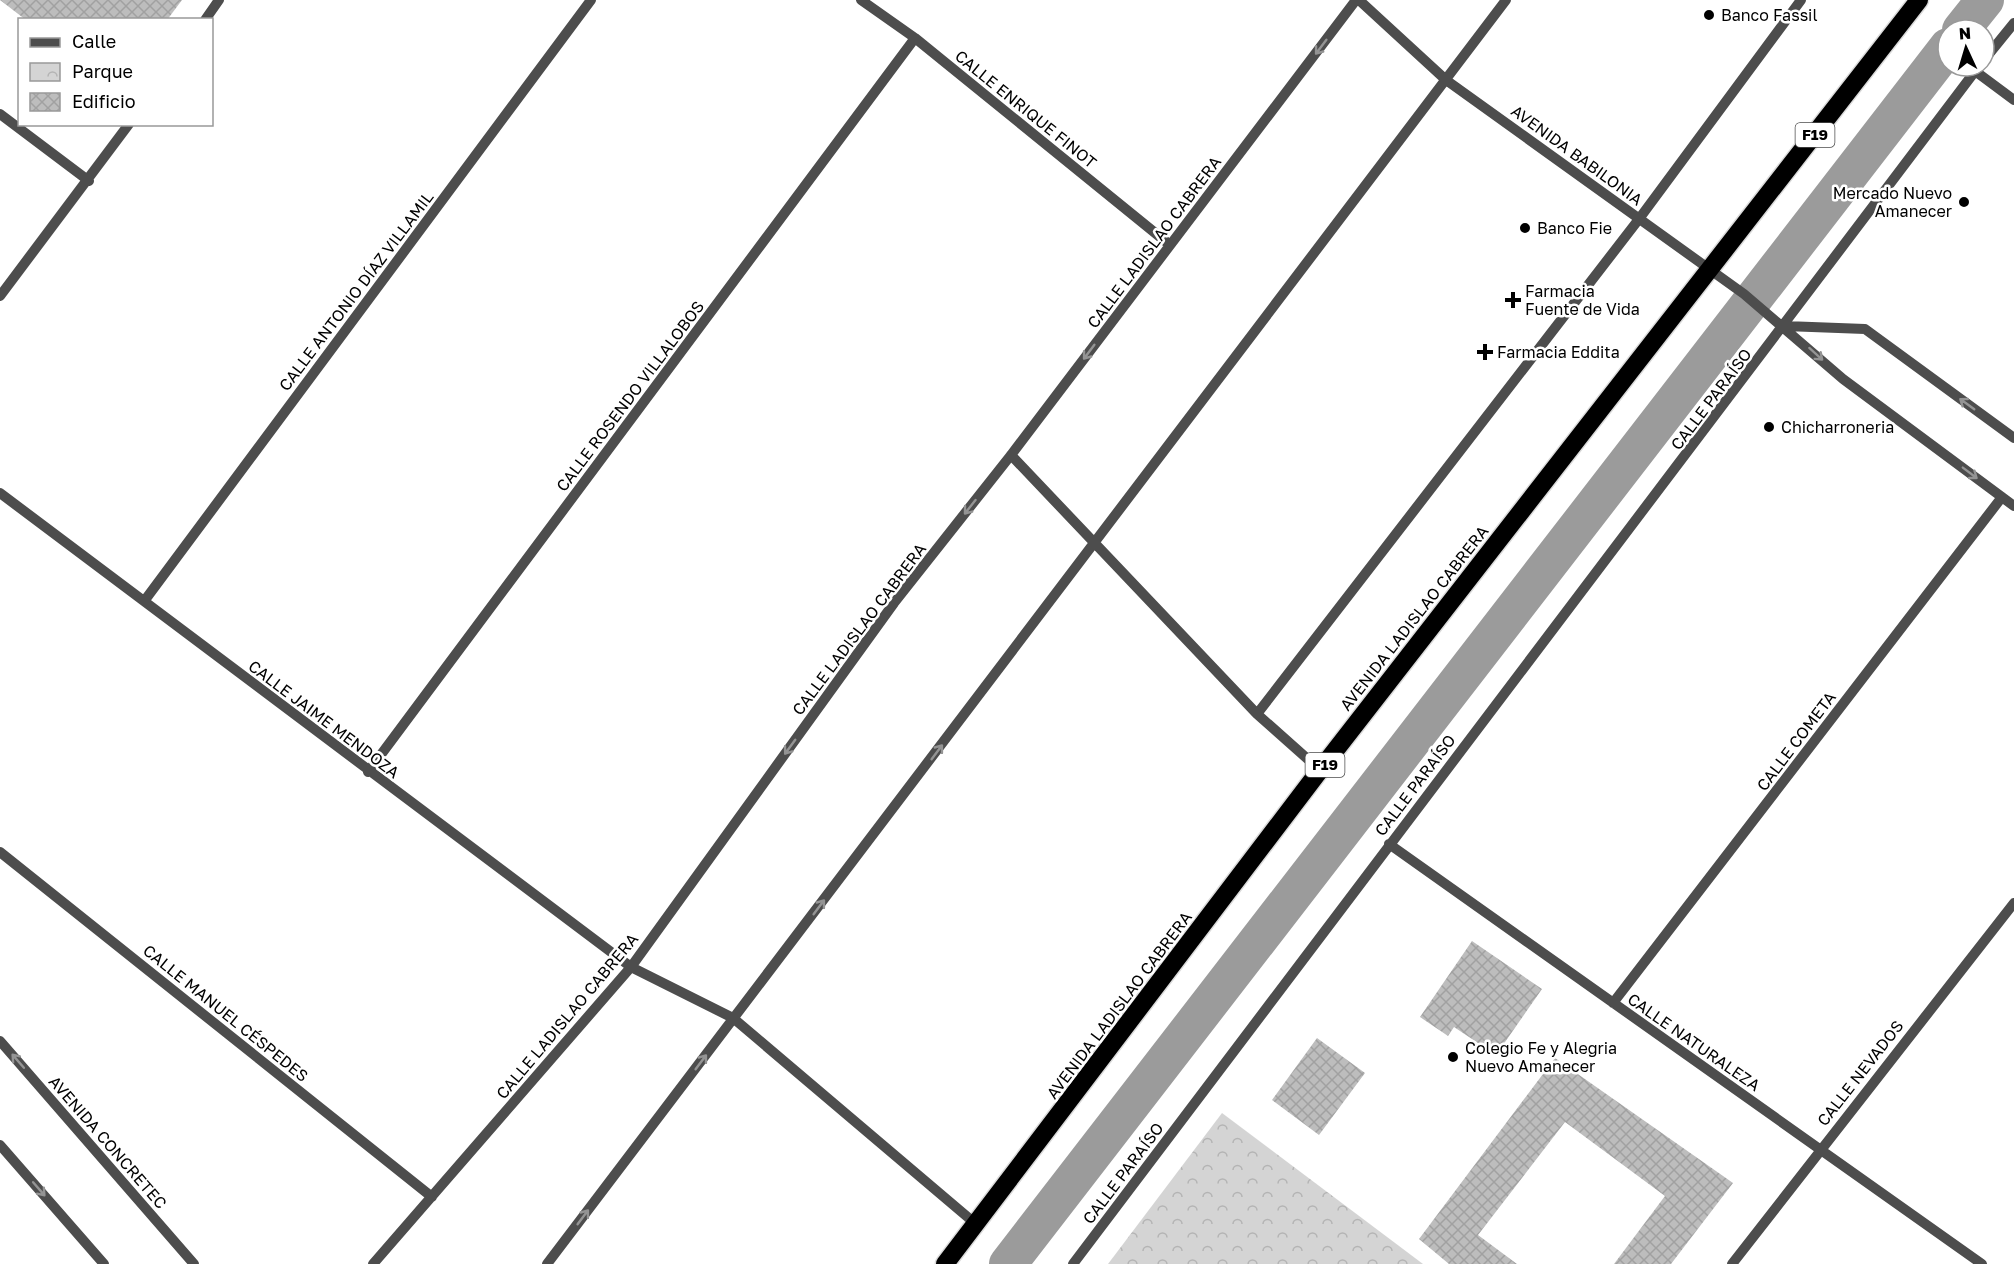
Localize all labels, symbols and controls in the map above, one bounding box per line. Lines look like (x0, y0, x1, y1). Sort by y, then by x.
place label: Banco Fassil (1721, 5, 1818, 25)
marker: Banco Fassil (1702, 8, 1716, 22)
legend (18, 18, 213, 126)
north arrow (1936, 18, 1996, 78)
text: N (1958, 23, 1972, 43)
text: Calle (72, 30, 116, 52)
one-way arrow (1314, 38, 1327, 54)
street label: CALLE ENRIQUE FINOT (951, 46, 1101, 172)
text: Parque (72, 60, 133, 82)
text: Edificio (72, 90, 136, 112)
street label: AVENIDA BABILONIA (1507, 101, 1647, 210)
road number: F19 (1796, 123, 1834, 147)
street label: CALLE LADISLAO CABRERA (1083, 152, 1225, 332)
place label: Mercado Nuevo Amanecer (1833, 183, 1952, 221)
street label: CALLE ANTONIO DÍAZ VILLAMIL (275, 187, 437, 395)
marker: Mercado Nuevo Amanecer (1957, 195, 1971, 209)
place label: Banco Fie (1537, 218, 1612, 238)
marker: Banco Fie (1518, 221, 1532, 235)
place label: Farmacia Fuente de Vida (1525, 281, 1640, 319)
marker: Farmacia Fuente de Vida (1506, 293, 1520, 307)
street label: CALLE ROSENDO VILLALOBOS (552, 297, 708, 495)
place label: Farmacia Eddita (1497, 342, 1620, 362)
one-way arrow (1082, 344, 1095, 360)
street label: CALLE PARAÍSO (1666, 344, 1756, 454)
marker: Farmacia Eddita (1478, 345, 1492, 359)
one-way arrow (1808, 347, 1823, 361)
one-way arrow (1959, 398, 1975, 410)
place label: Chicharroneria (1781, 417, 1894, 437)
marker: Chicharroneria (1762, 420, 1776, 434)
one-way arrow (1961, 467, 1977, 480)
one-way arrow (963, 499, 976, 515)
street label: AVENIDA LADISLAO CABRERA (1335, 521, 1493, 715)
street label: CALLE LADISLAO CABRERA (788, 539, 930, 719)
street label: CALLE JAIME MENDOZA (245, 656, 404, 782)
street label: CALLE COMETA (1752, 687, 1840, 795)
street label: CALLE PARAÍSO (1370, 730, 1460, 840)
one-way arrow (784, 739, 796, 755)
one-way arrow (930, 744, 943, 760)
road number: F19 (1306, 753, 1344, 777)
one-way arrow (812, 899, 825, 915)
street label: AVENIDA LADISLAO CABRERA (1042, 907, 1196, 1103)
street label: CALLE LADISLAO CABRERA (492, 929, 642, 1103)
street label: CALLE MANUEL CÉSPEDES (139, 940, 313, 1086)
street label: CALLE NATURALEZA (1624, 989, 1764, 1095)
street label: CALLE NEVADOS (1813, 1016, 1907, 1130)
place label: Colegio Fe y Alegria Nuevo Amanecer (1465, 1038, 1617, 1076)
marker: Colegio Fe y Alegria Nuevo Amanecer (1446, 1050, 1460, 1064)
one-way arrow (11, 1054, 25, 1069)
one-way arrow (694, 1054, 707, 1070)
street label: AVENIDA CONCRETEC (45, 1071, 171, 1213)
street label: CALLE PARAÍSO (1078, 1118, 1168, 1228)
one-way arrow (32, 1181, 45, 1197)
one-way arrow (576, 1210, 589, 1226)

